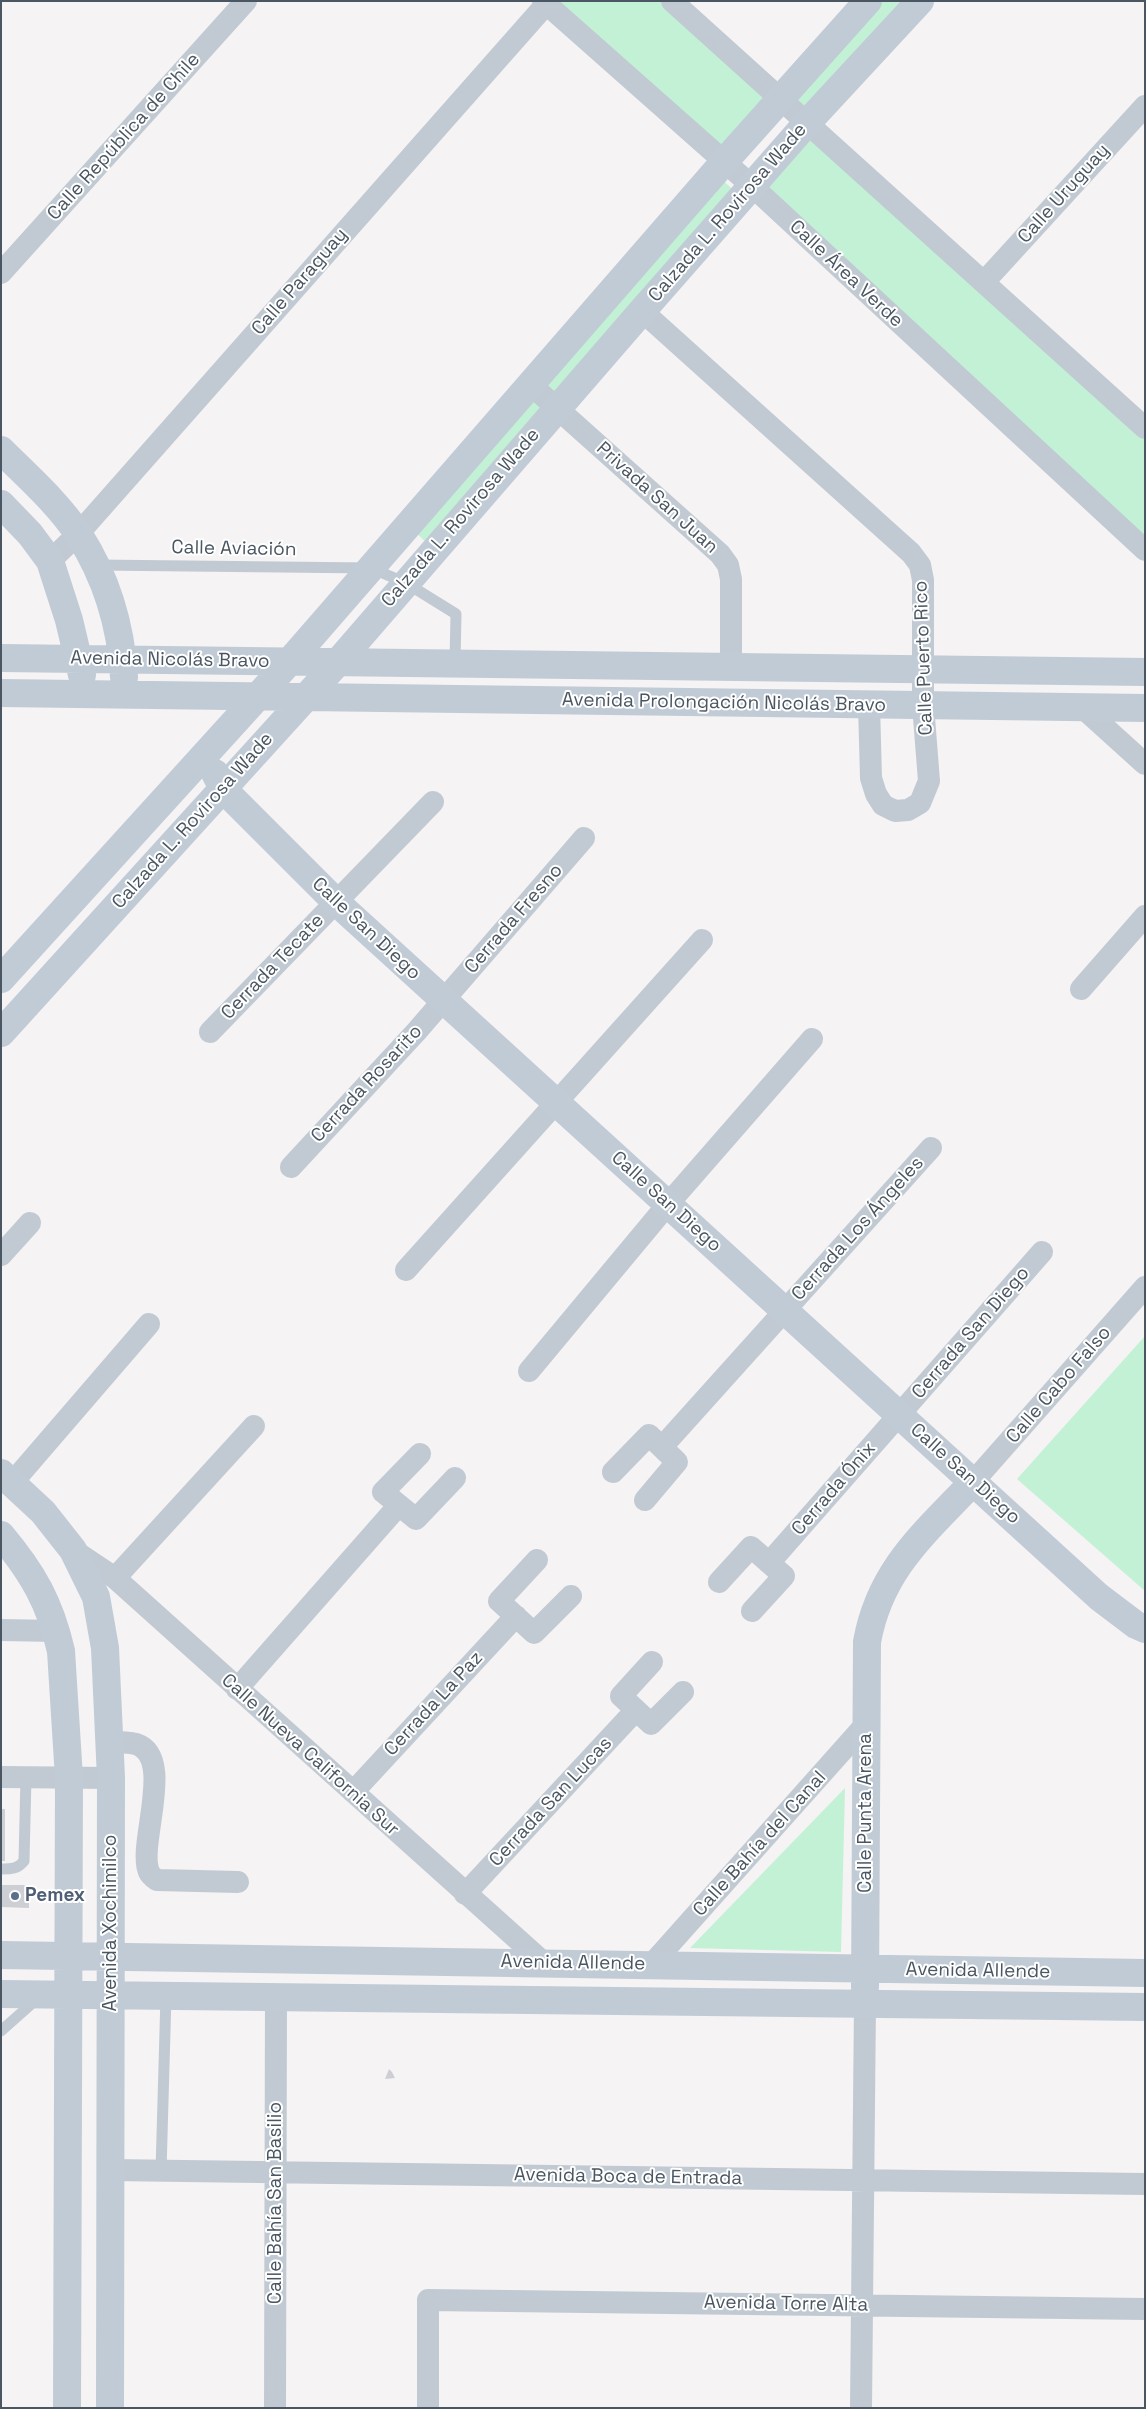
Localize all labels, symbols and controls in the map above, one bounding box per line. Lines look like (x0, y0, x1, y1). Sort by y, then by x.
street label: Calle República de Chile (43, 49, 205, 225)
street label: Calzada L. Rovirosa Wade (644, 119, 812, 307)
street label: Calle Uruguay (1013, 139, 1115, 249)
street label: Calle Área Verde (784, 216, 908, 332)
street label: Calle Paraguay (247, 224, 353, 340)
street label: Calzada L. Rovirosa Wade (377, 424, 545, 612)
street label: Privada San Juan (591, 437, 723, 559)
street label: Calle Aviación (171, 537, 297, 561)
street label: Calle Puerto Rico (910, 580, 938, 736)
street label: Avenida Nicolás Bravo (70, 647, 270, 673)
street label: Avenida Prolongación Nicolás Bravo (562, 689, 886, 717)
street label: Calzada L. Rovirosa Wade (108, 728, 278, 914)
street label: Cerrada Fresno (460, 859, 568, 979)
street label: Calle San Diego (307, 873, 425, 985)
street label: Cerrada Tecate (217, 909, 329, 1025)
street label: Cerrada Rosarito (307, 1020, 427, 1148)
street label: Calle San Diego (606, 1147, 726, 1257)
street label: Cerrada Los Ángeles (787, 1152, 929, 1306)
street label: Cerrada San Diego (907, 1262, 1035, 1404)
street label: Calle Cabo Falso (1002, 1322, 1116, 1448)
street label: Calle San Diego (905, 1419, 1025, 1529)
street label: Cerrada Ónix (787, 1438, 881, 1540)
street label: Cerrada La Paz (380, 1647, 488, 1761)
street label: Calle Nueva California Sur (216, 1669, 404, 1841)
street label: Cerrada San Lucas (485, 1732, 617, 1872)
street label: Calle Punta Arena (855, 1733, 877, 1893)
street label: Calle Bahía del Canal (689, 1767, 831, 1921)
street label: Avenida Xochimilco (100, 1834, 122, 2012)
place label: Pemex (25, 1885, 85, 1907)
marker: Pemex (9, 1890, 21, 1902)
street label: Avenida Allende (500, 1950, 646, 1976)
street label: Avenida Allende (905, 1958, 1051, 1984)
street label: Calle Bahía San Basilio (265, 2102, 287, 2304)
street label: Avenida Boca de Entrada (514, 2164, 742, 2190)
street label: Avenida Torre Alta (704, 2291, 868, 2317)

